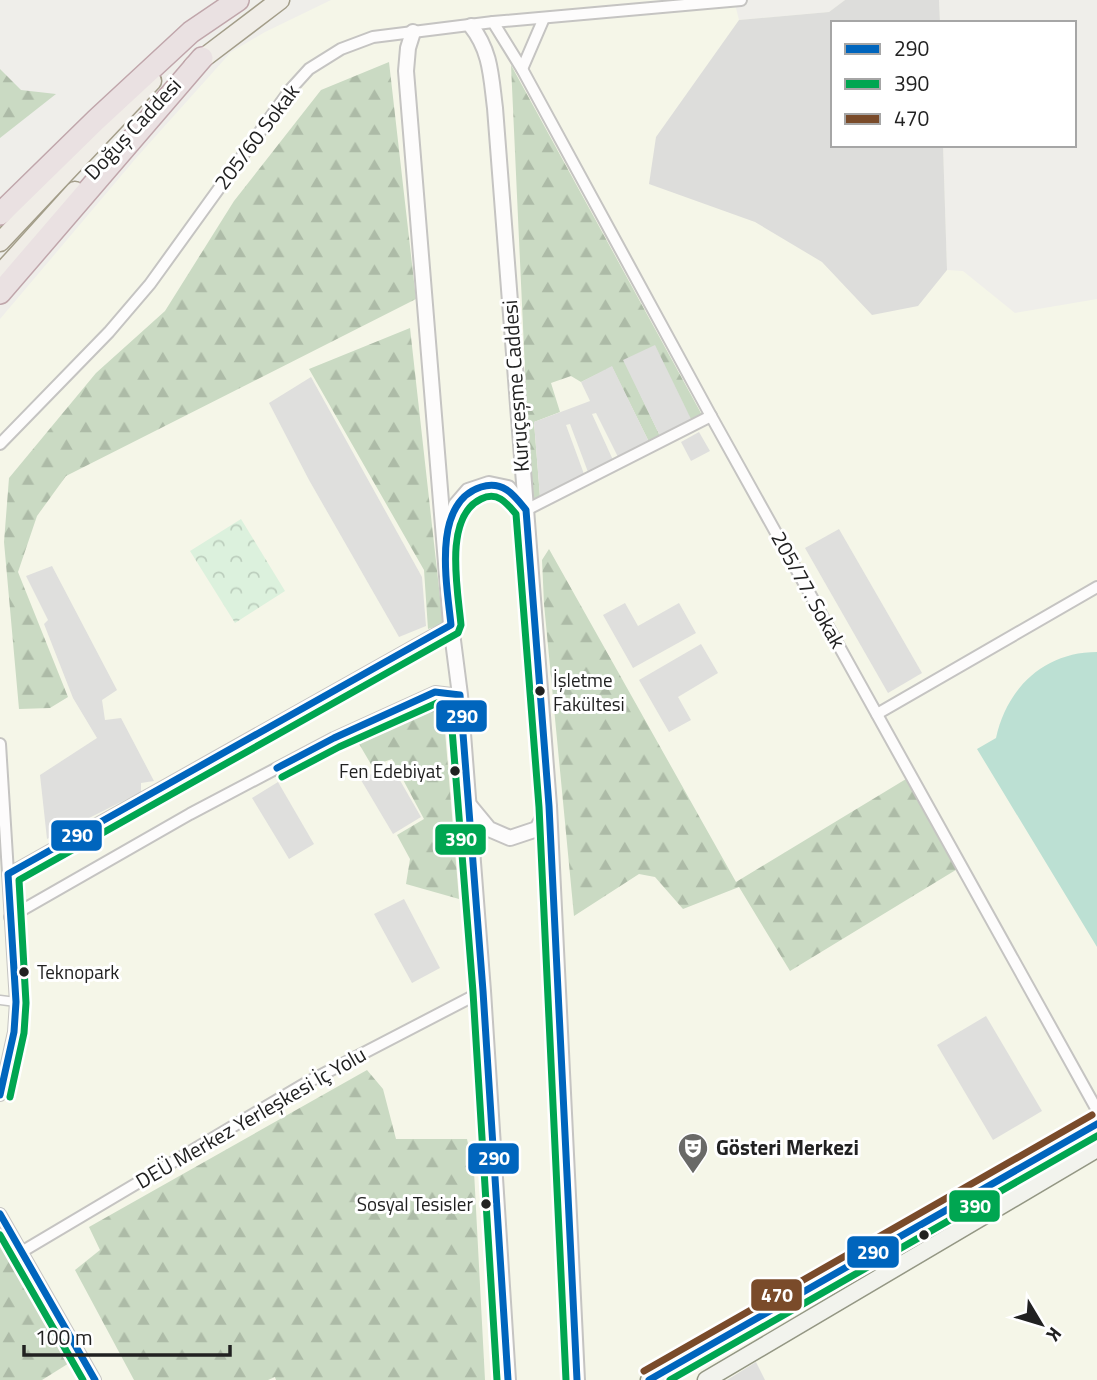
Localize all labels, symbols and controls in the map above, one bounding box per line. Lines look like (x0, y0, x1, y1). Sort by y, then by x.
legend (831, 21, 1076, 147)
text: 290 (894, 32, 929, 64)
text: 390 (894, 67, 929, 99)
street label: Doğuş Caddesi (76, 70, 188, 187)
street label: 205/60 Sokak (206, 77, 307, 196)
text: 470 (894, 102, 929, 134)
street label: Kuruçeşme Caddesi (493, 299, 537, 473)
street label: 205/77. Sokak (763, 525, 854, 654)
place label: İşletme Fakültesi (553, 665, 625, 718)
marker: İşletme Fakültesi (533, 684, 547, 698)
line badge: 290 (435, 699, 488, 733)
text: 290 (446, 701, 478, 730)
place label: Fen Edebiyat (339, 756, 442, 785)
marker: Fen Edebiyat (448, 764, 462, 778)
line badge: 290 (50, 819, 103, 852)
text: 290 (61, 820, 93, 849)
line badge: 390 (434, 823, 487, 856)
text: 390 (445, 824, 477, 853)
place label: Teknopark (37, 957, 119, 986)
marker: Teknopark (17, 965, 31, 979)
street label: DEÜ Merkez Yerleşkesi İç Yolu (129, 1038, 372, 1196)
theatre icon: Gösteri Merkezi (676, 1131, 710, 1175)
place label: Gösteri Merkezi (716, 1131, 859, 1163)
line badge: 290 (467, 1142, 520, 1175)
text: 290 (478, 1143, 510, 1172)
place label: Sosyal Tesisler (357, 1189, 473, 1218)
line badge: 390 (948, 1189, 1001, 1223)
text: 390 (959, 1191, 991, 1220)
marker: Sosyal Tesisler (479, 1197, 493, 1211)
unlabelled marker (917, 1228, 931, 1242)
line badge: 290 (846, 1235, 900, 1269)
text: 290 (857, 1237, 889, 1266)
line badge: 470 (750, 1278, 803, 1312)
text: 470 (761, 1280, 793, 1309)
north arrow (1006, 1289, 1076, 1359)
scale bar (24, 1314, 231, 1358)
text: 100 m (35, 1321, 92, 1353)
text: K (1040, 1321, 1070, 1348)

